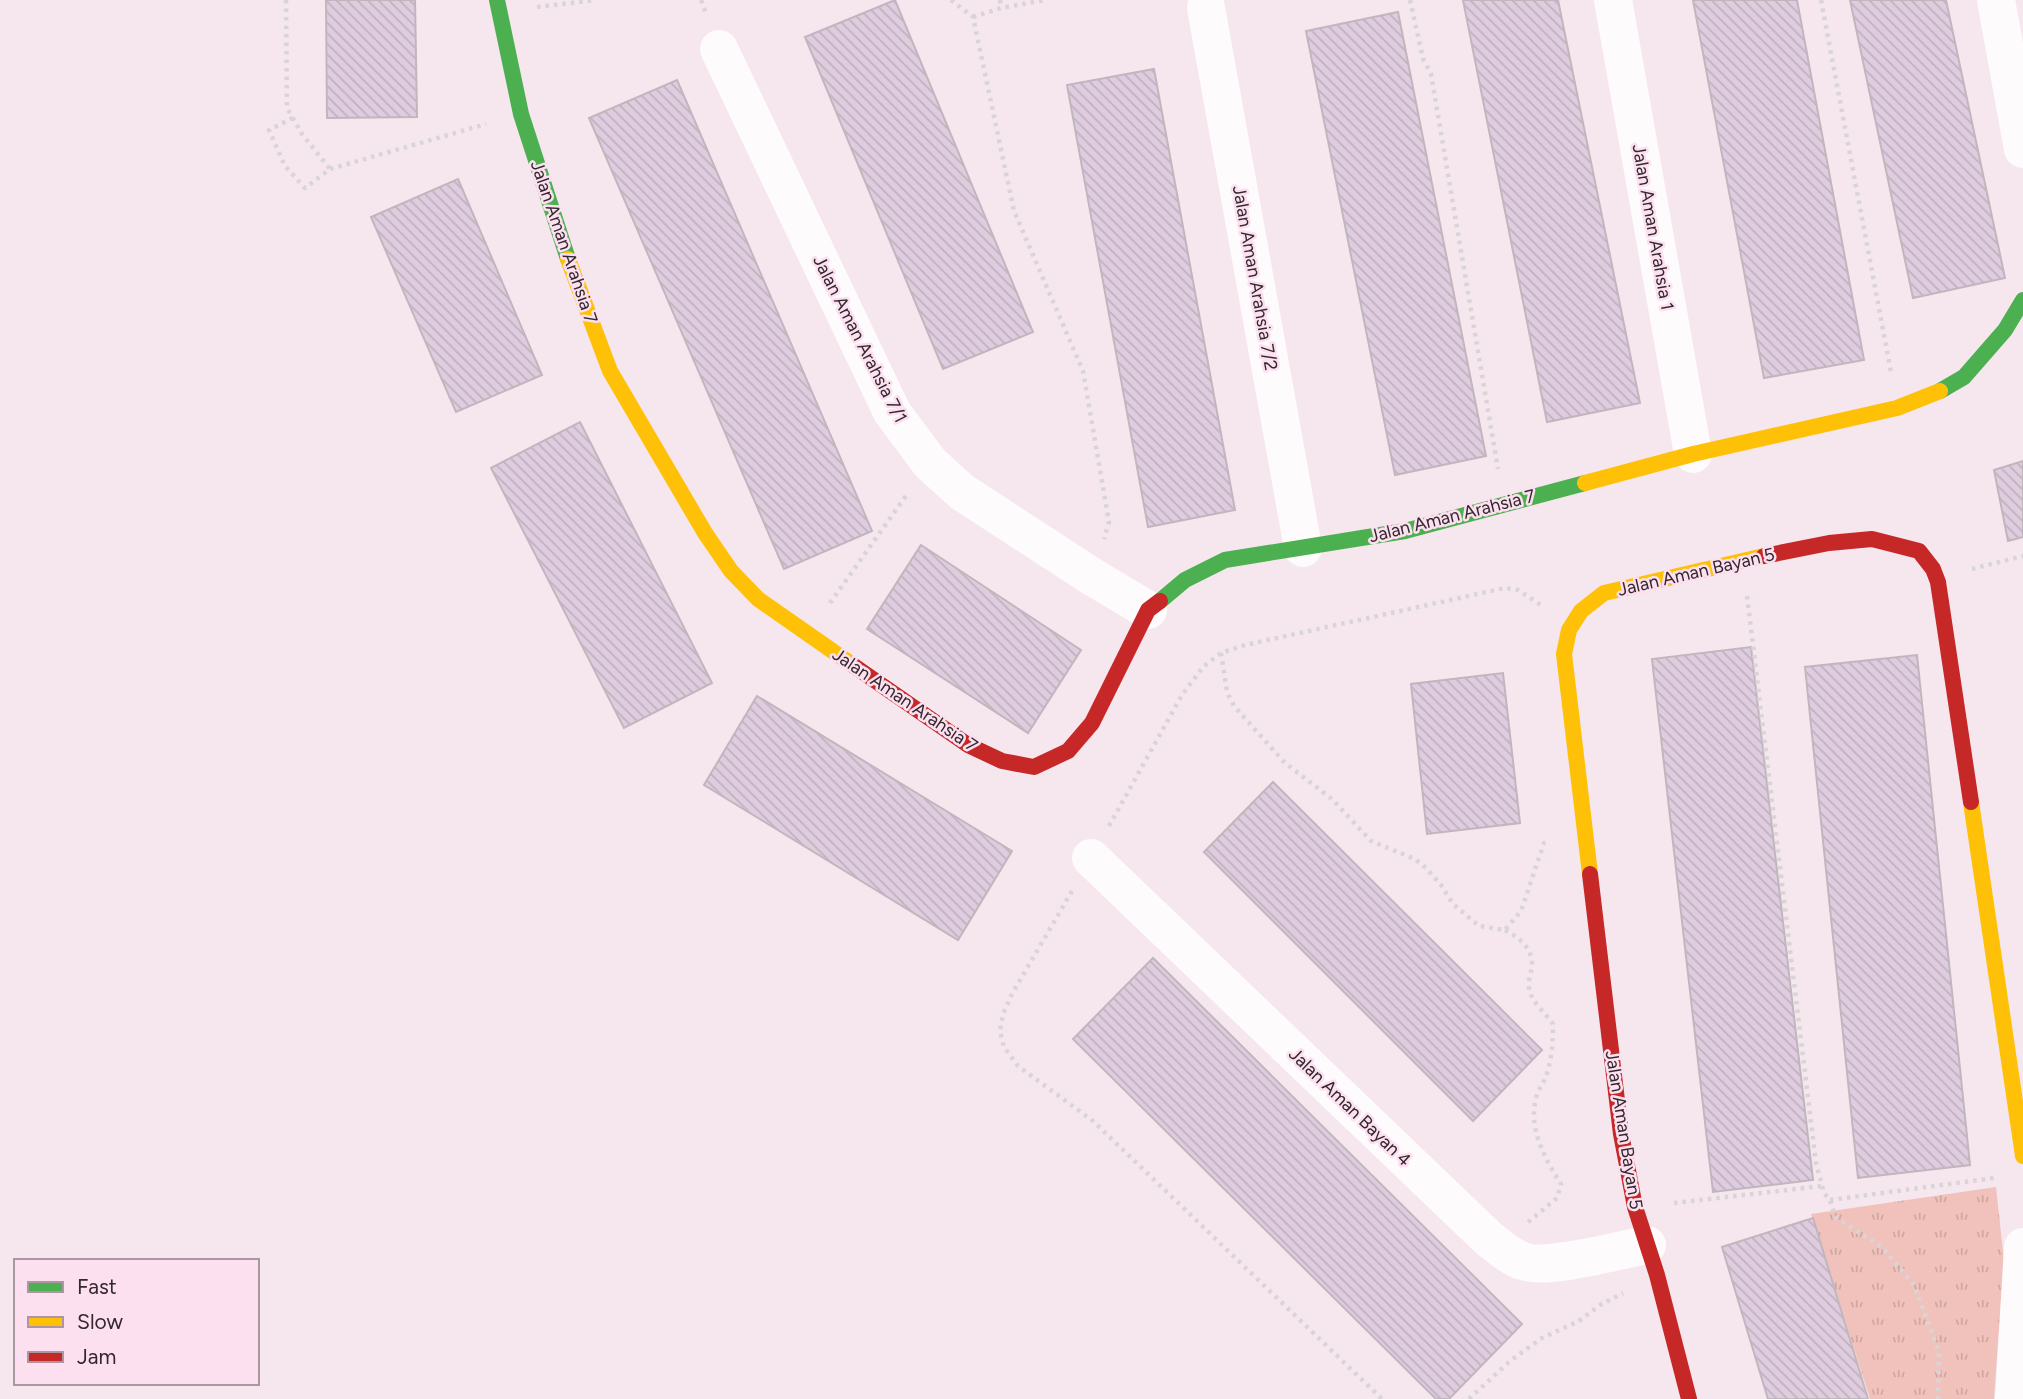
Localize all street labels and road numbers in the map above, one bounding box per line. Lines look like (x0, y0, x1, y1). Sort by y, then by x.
street label: Jalan Aman Arahsia 1 (1628, 142, 1678, 312)
street label: Jalan Aman Arahsia 7 (526, 158, 602, 327)
street label: Jalan Aman Arahsia 7/2 (1228, 184, 1282, 372)
street label: Jalan Aman Arahsia 7/1 (808, 252, 912, 426)
street label: Jalan Aman Arahsia 7 (1367, 485, 1538, 547)
street label: Jalan Aman Bayan 5 (1615, 543, 1777, 601)
street label: Jalan Aman Arahsia 7 (828, 643, 982, 757)
street label: Jalan Aman Bayan 4 (1284, 1043, 1416, 1171)
street label: Jalan Aman Bayan 5 (1601, 1049, 1647, 1211)

